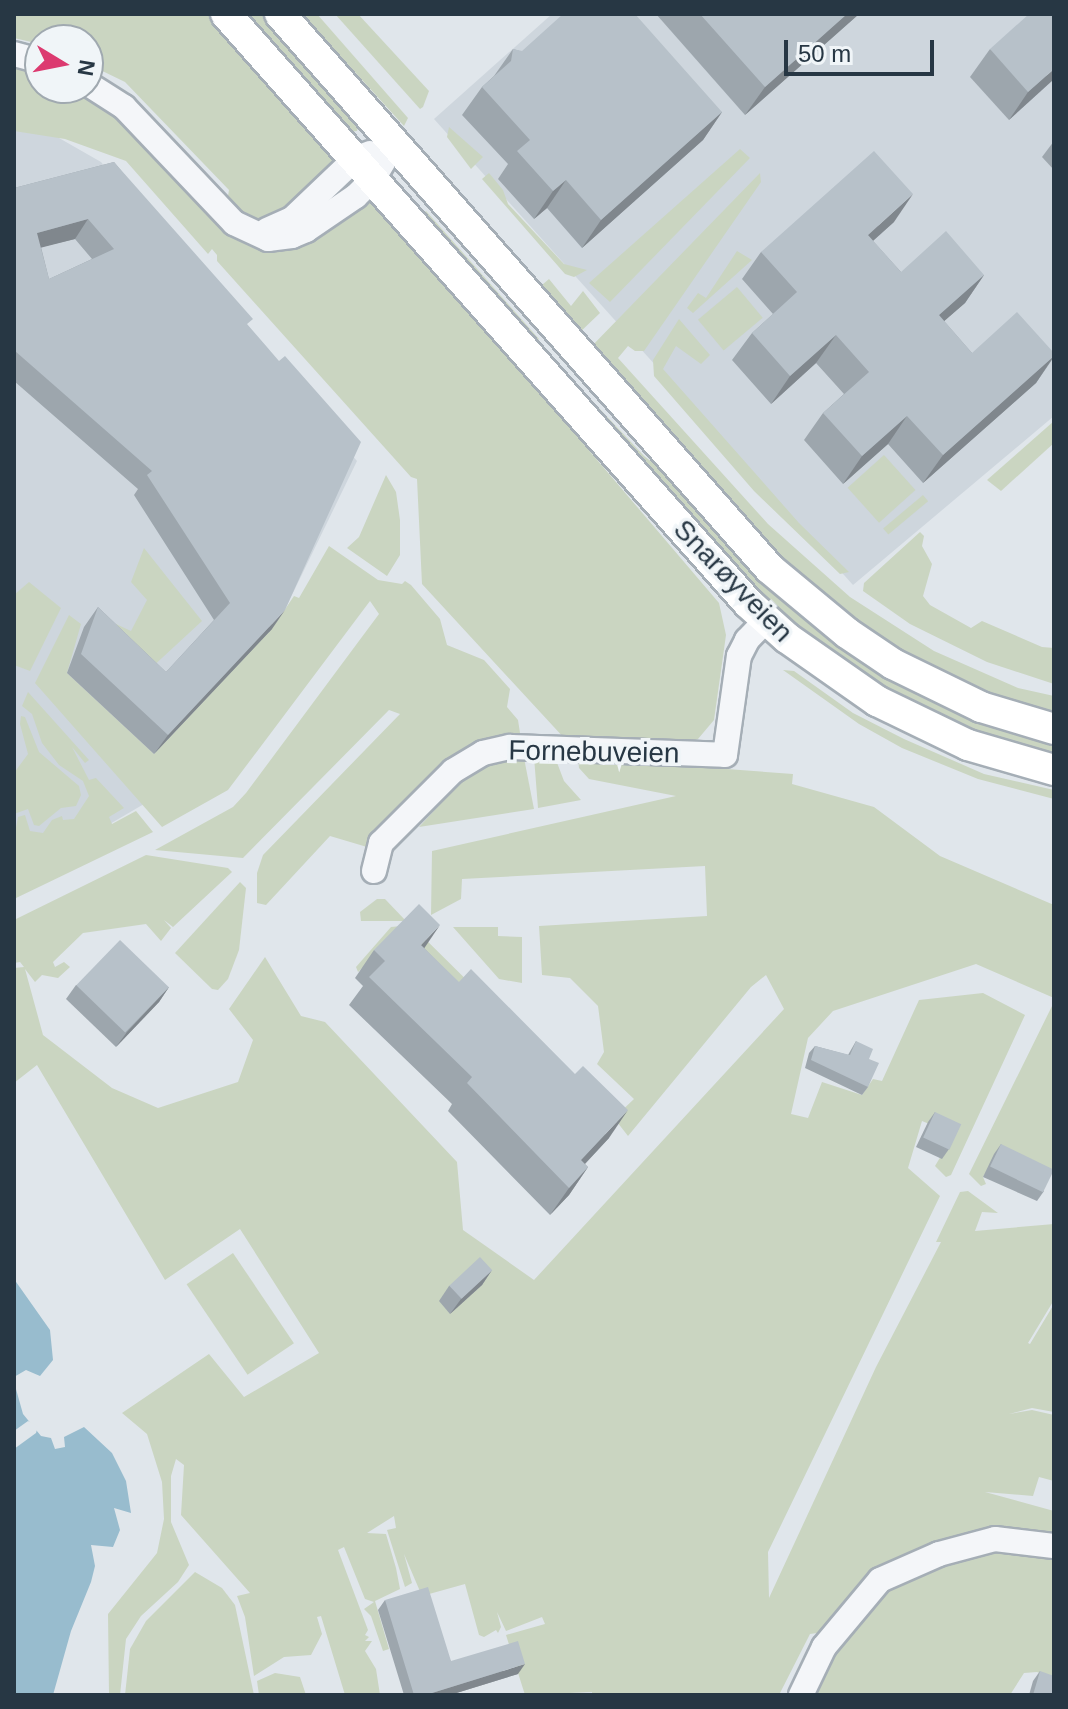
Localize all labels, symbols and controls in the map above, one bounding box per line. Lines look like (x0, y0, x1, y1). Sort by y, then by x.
north arrow (24, 24, 104, 104)
scale bar (788, 24, 938, 74)
text: 50 m (798, 40, 851, 67)
text: N (72, 58, 100, 78)
street label: Snarøyveien (666, 513, 800, 649)
street label: Fornebuveien (508, 734, 680, 770)

